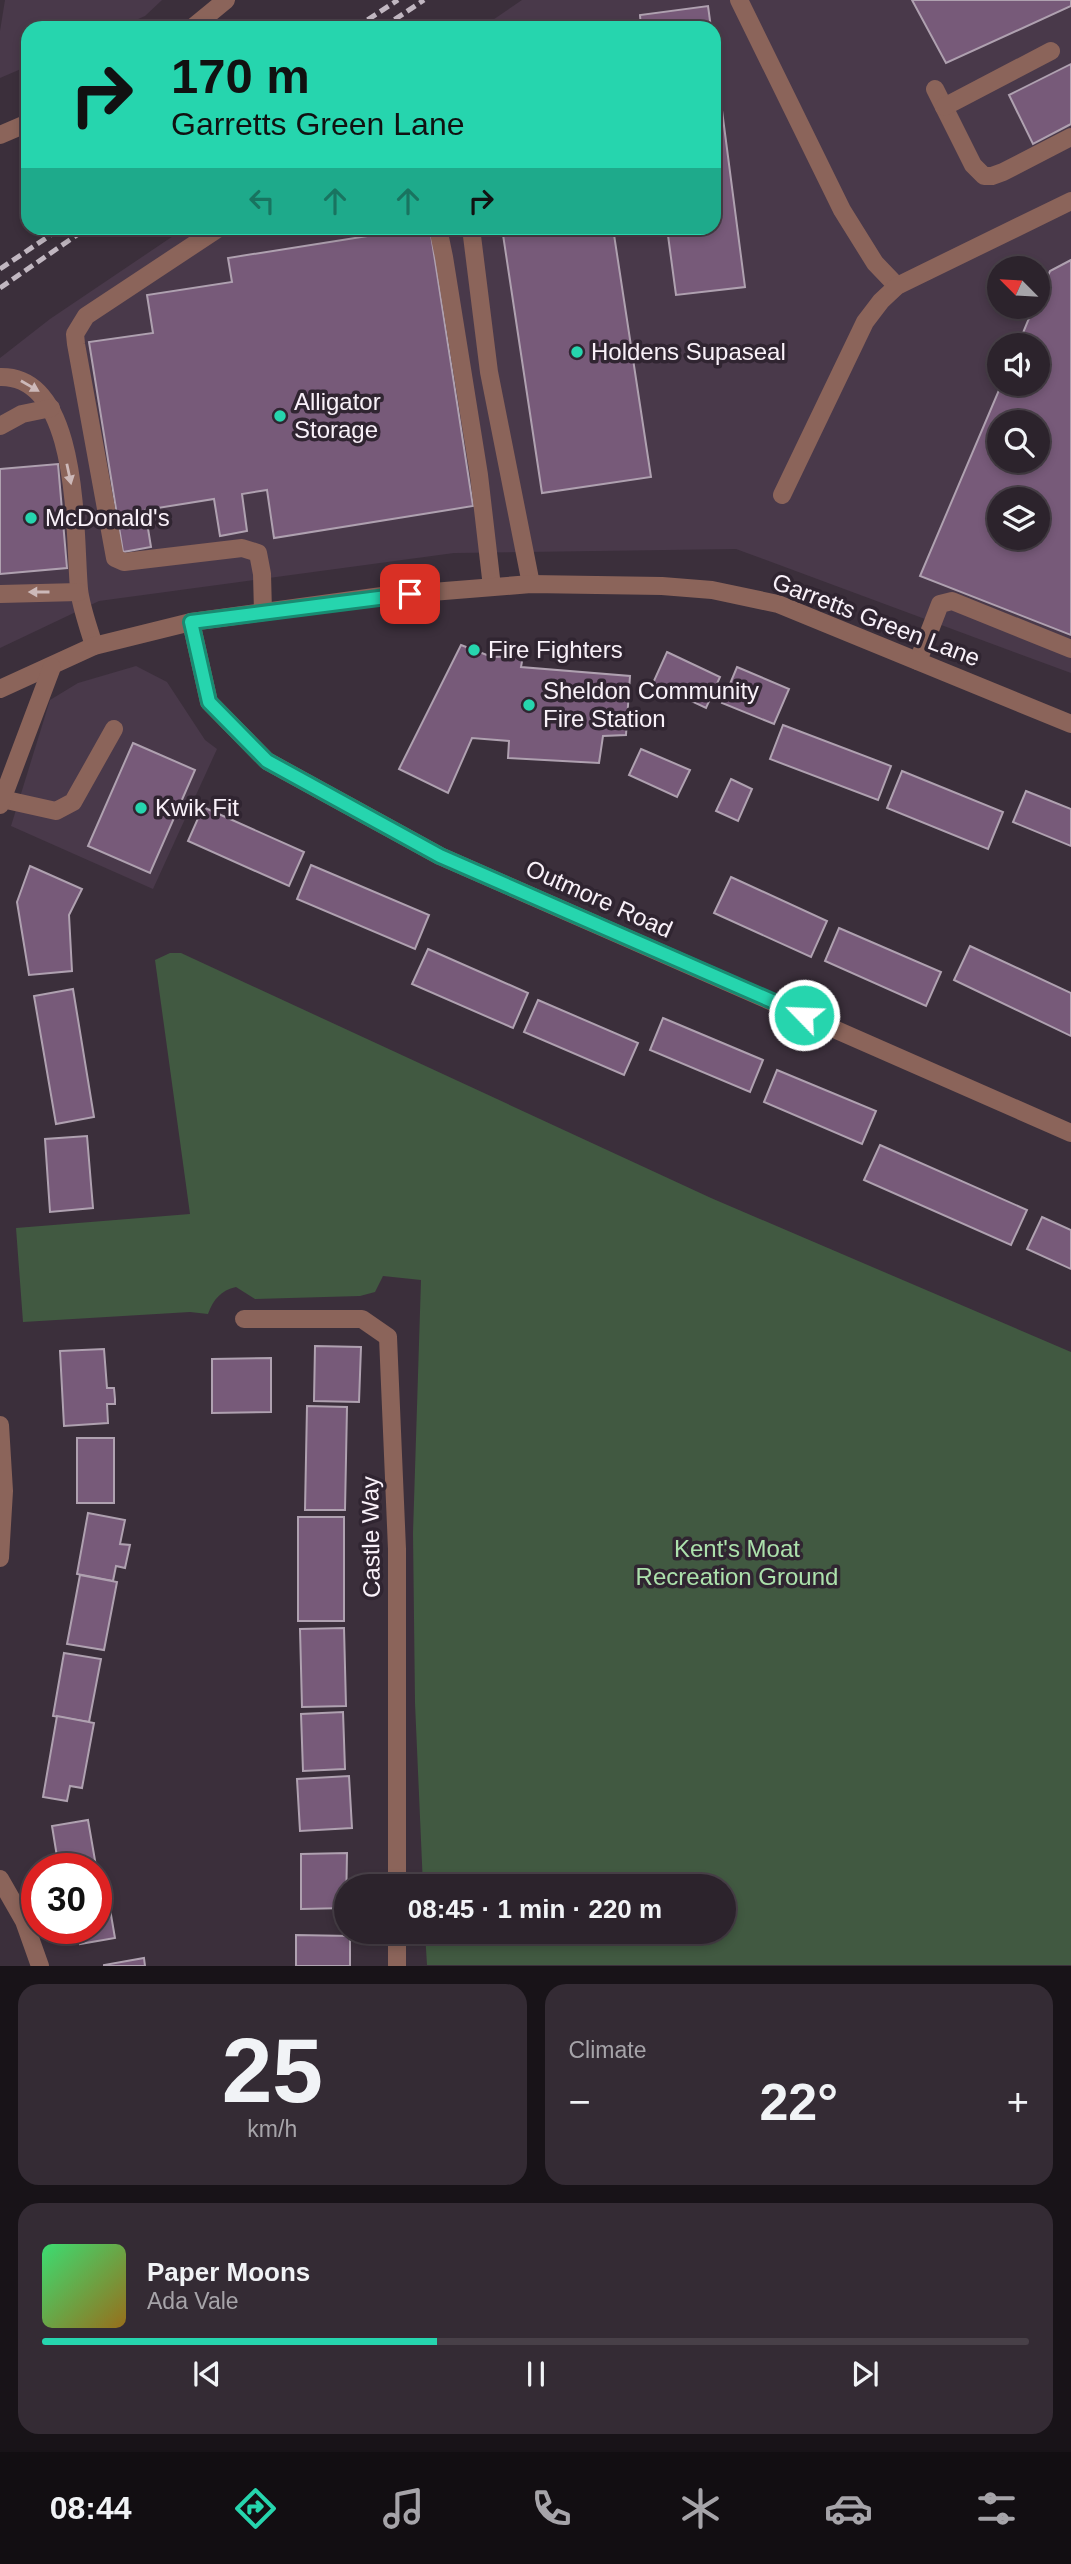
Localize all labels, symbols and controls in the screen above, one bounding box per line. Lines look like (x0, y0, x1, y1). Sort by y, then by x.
icon: right (56, 49, 147, 140)
text: 170 m (171, 49, 310, 103)
text: Garretts Green Lane (171, 106, 464, 142)
icon: left (243, 182, 281, 220)
icon: ahead (316, 182, 354, 220)
icon: ahead (389, 182, 427, 220)
icon: right (462, 182, 500, 220)
north arrow (987, 256, 1050, 318)
map controls (987, 256, 1050, 550)
button: sound (987, 333, 1050, 396)
place label: Holdens Supaseal (591, 338, 786, 365)
marker: Holdens Supaseal (569, 344, 585, 360)
one-way arrow (20, 380, 39, 392)
place label: Alligator Storage (294, 388, 381, 443)
marker: Alligator Storage (272, 408, 288, 424)
button: search (987, 410, 1050, 473)
one-way arrow (63, 463, 74, 485)
button: layers (987, 487, 1050, 550)
place label: McDonald's (45, 504, 170, 531)
marker: McDonald's (23, 510, 39, 526)
pin (380, 564, 440, 624)
street label: Garretts Green Lane (769, 567, 984, 672)
icon: arrive (391, 575, 429, 613)
one-way arrow (28, 586, 50, 598)
place label: Fire Fighters (488, 636, 623, 663)
marker: Fire Fighters (466, 642, 482, 658)
place label: Sheldon Community Fire Station (543, 677, 759, 732)
marker: Sheldon Community Fire Station (521, 697, 537, 713)
place label: Kwik Fit (155, 794, 239, 821)
marker: Kwik Fit (133, 800, 149, 816)
street label: Outmore Road (522, 854, 677, 943)
position arrow (767, 978, 841, 1052)
street label: Castle Way (356, 1476, 385, 1598)
park label: Kent's Moat Recreation Ground (636, 1535, 838, 1590)
speed limit sign: 30 (21, 1853, 112, 1944)
text: 08:45 · 1 min · 220 m (408, 1894, 662, 1924)
text: 25 (222, 2020, 323, 2121)
text: Climate (569, 2037, 646, 2063)
text: 22° (759, 2073, 838, 2131)
text: − (569, 2081, 591, 2123)
text: + (1007, 2081, 1029, 2123)
text: km/h (247, 2116, 297, 2142)
text: Paper Moons (147, 2257, 310, 2287)
text: Ada Vale (147, 2288, 239, 2314)
icon: previous (188, 2355, 226, 2393)
icon: pause (517, 2355, 555, 2393)
icon: next (846, 2355, 884, 2393)
icon: directions (231, 2484, 280, 2533)
icon: music (379, 2484, 428, 2533)
icon: phone (527, 2484, 576, 2533)
icon: climate (676, 2484, 725, 2533)
icon: car (824, 2484, 873, 2533)
icon: filters (972, 2484, 1021, 2533)
text: 08:44 (50, 2490, 131, 2526)

